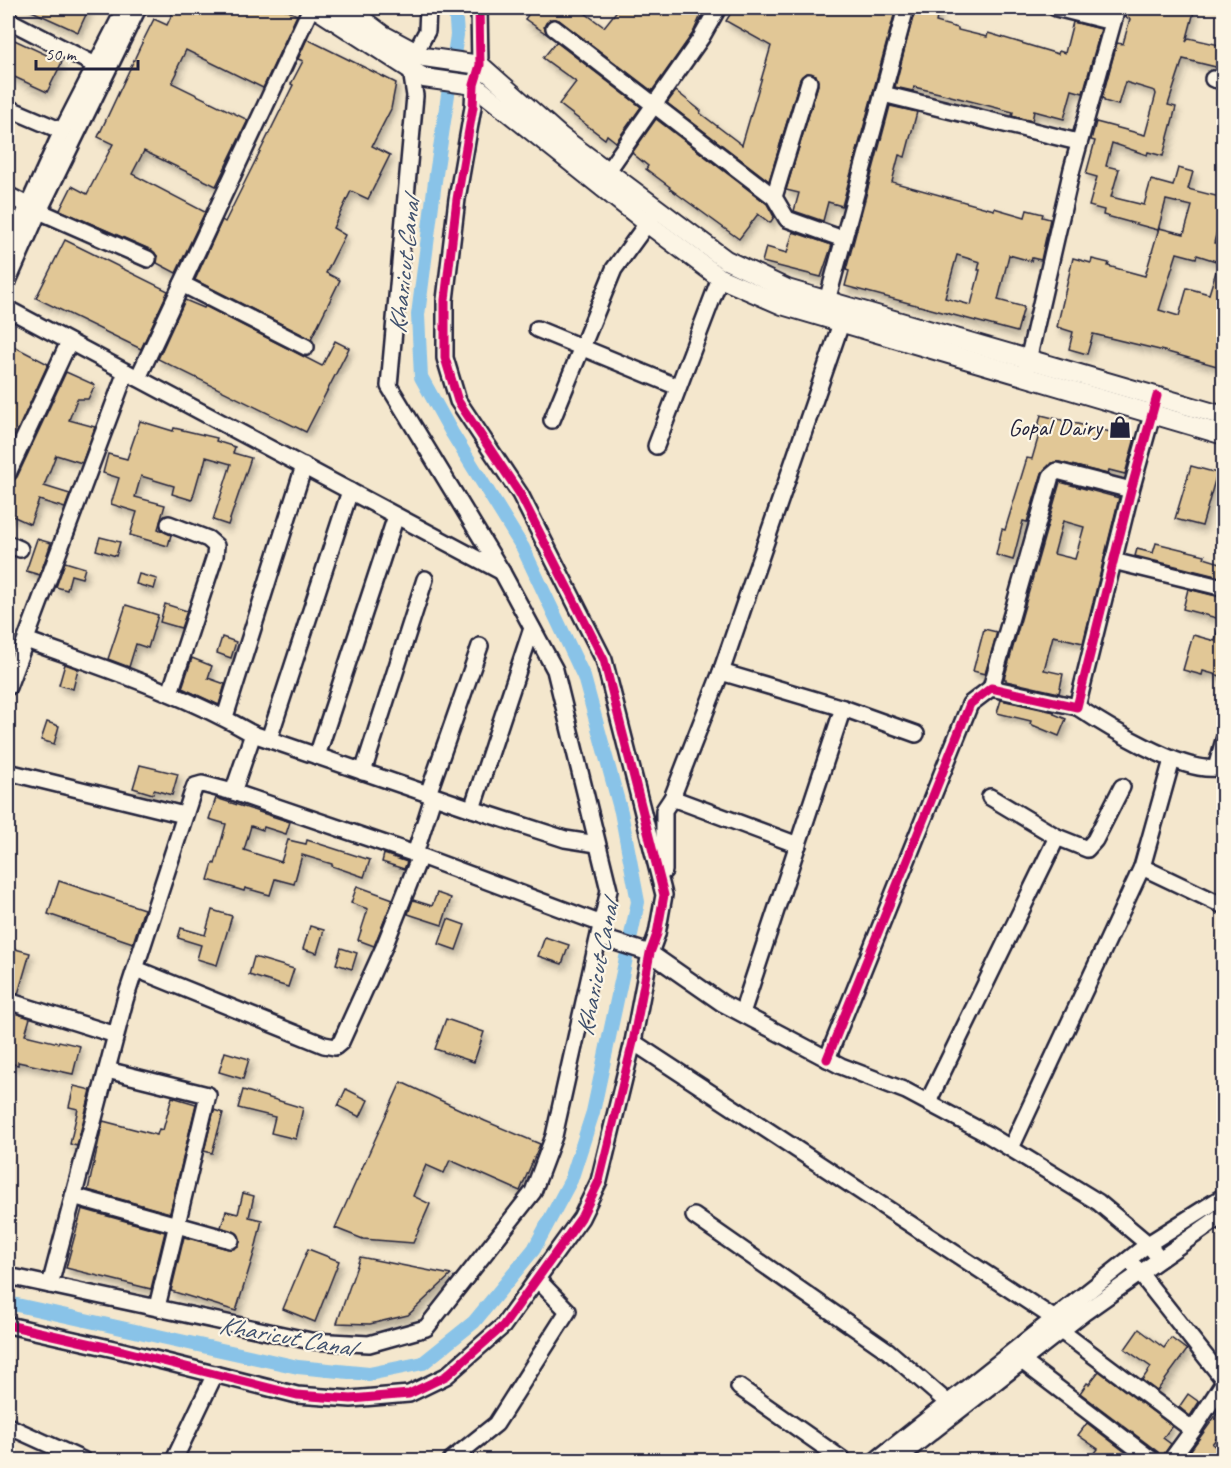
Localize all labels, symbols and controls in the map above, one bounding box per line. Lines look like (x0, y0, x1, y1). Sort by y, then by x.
scale bar (36, 33, 138, 71)
text: 50 m (45, 43, 78, 65)
water label: Kharicut Canal (381, 188, 428, 335)
place label: Gopal Dairy (1008, 412, 1104, 442)
shop icon: Gopal Dairy (1107, 414, 1133, 440)
water label: Kharicut Canal (568, 891, 628, 1039)
water label: Kharicut Canal (217, 1308, 364, 1365)

